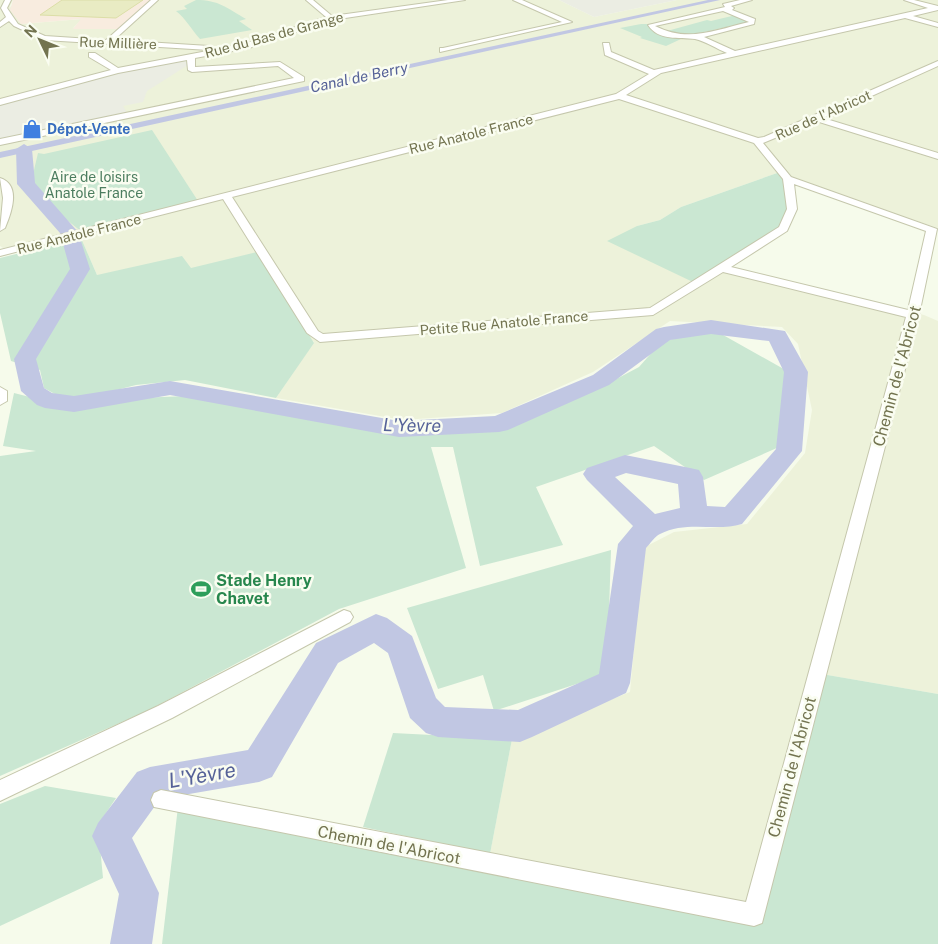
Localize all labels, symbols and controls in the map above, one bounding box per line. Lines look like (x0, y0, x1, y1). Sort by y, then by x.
street label: Rue du Bas de Grange (203, 9, 345, 61)
north arrow (15, 15, 65, 65)
text: N (21, 22, 40, 41)
street label: Rue Millière (79, 34, 157, 52)
water label: Canal de Berry (309, 58, 410, 96)
street label: Rue de l'Abricot (773, 87, 873, 143)
street label: Rue Anatole France (407, 111, 535, 157)
shop icon: Dépot-Vente (21, 118, 43, 140)
place label: Dépot-Vente (47, 121, 130, 137)
park label: Aire de loisirs Anatole France (45, 169, 143, 201)
street label: Rue Anatole France (15, 211, 143, 257)
street label: Chemin de l'Abricot (869, 303, 925, 449)
street label: Petite Rue Anatole France (419, 308, 589, 338)
water label: L'Yèvre (383, 414, 442, 436)
place label: Stade Henry Chavet (216, 571, 312, 608)
sports icon: Stade Henry Chavet (190, 578, 212, 600)
street label: Chemin de l'Abricot (764, 694, 820, 840)
water label: L'Yèvre (166, 757, 238, 793)
street label: Chemin de l'Abricot (316, 822, 462, 868)

